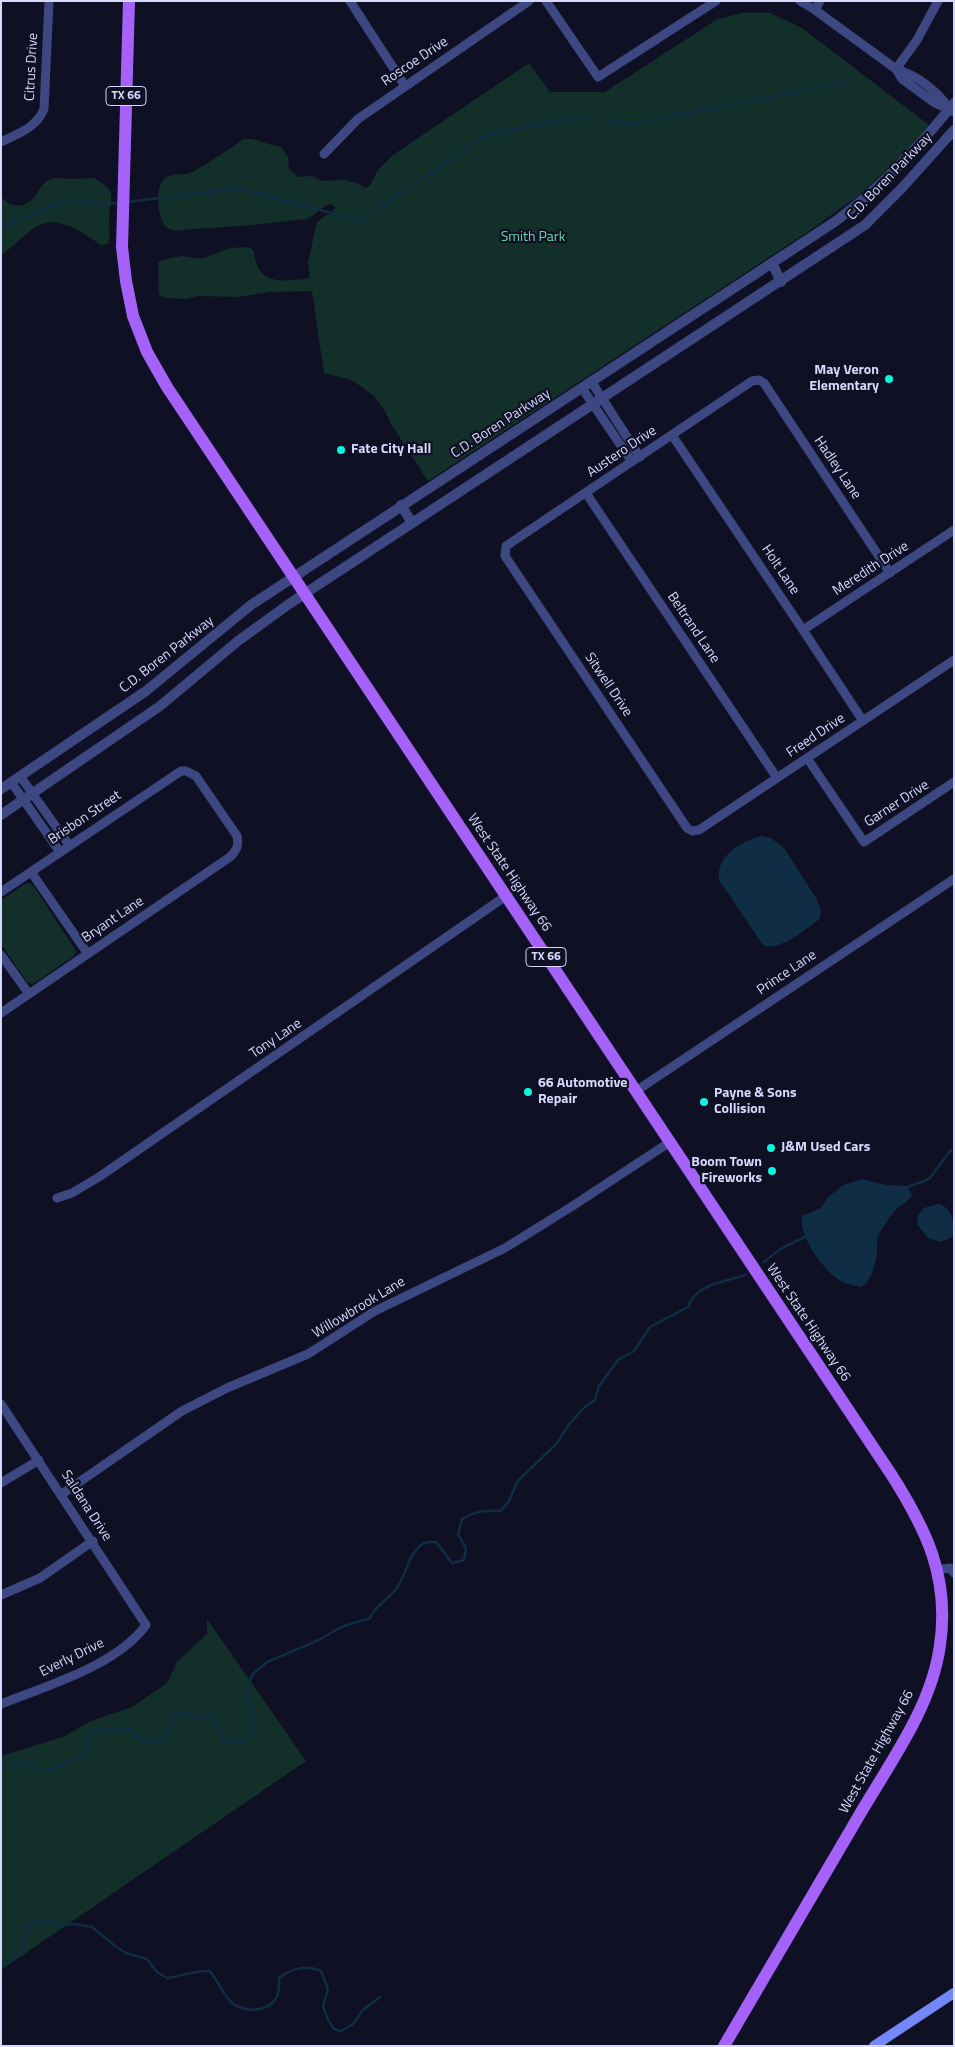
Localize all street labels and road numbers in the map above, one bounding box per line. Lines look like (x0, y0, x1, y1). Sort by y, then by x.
street label: Citrus Drive (22, 33, 42, 101)
street label: Roscoe Drive (379, 34, 451, 90)
road number: TX 66 (106, 86, 146, 105)
street label: C.D. Boren Parkway (844, 130, 936, 224)
street label: C.D. Boren Parkway (448, 386, 554, 462)
street label: Austero Drive (584, 423, 660, 481)
street label: Hadley Lane (810, 433, 864, 503)
street label: Meredith Drive (830, 538, 912, 600)
street label: Holt Lane (757, 542, 803, 598)
street label: Beltrand Lane (663, 589, 723, 667)
street label: C.D. Boren Parkway (116, 613, 218, 697)
street label: Sitwell Drive (581, 650, 635, 720)
street label: Freed Drive (784, 710, 848, 762)
street label: Garner Drive (862, 777, 932, 831)
street label: Brisbon Street (45, 787, 125, 849)
street label: West State Highway 66 (463, 811, 555, 935)
street label: Bryant Lane (79, 893, 147, 947)
street label: Prince Lane (754, 947, 820, 999)
road number: TX 66 (526, 948, 566, 966)
street label: Tony Lane (247, 1016, 305, 1062)
street label: West State Highway 66 (762, 1261, 854, 1385)
street label: Willowbrook Lane (310, 1274, 408, 1342)
street label: Saldana Drive (57, 1468, 115, 1544)
street label: Everly Drive (37, 1635, 107, 1681)
street label: West State Highway 66 (836, 1687, 918, 1817)

